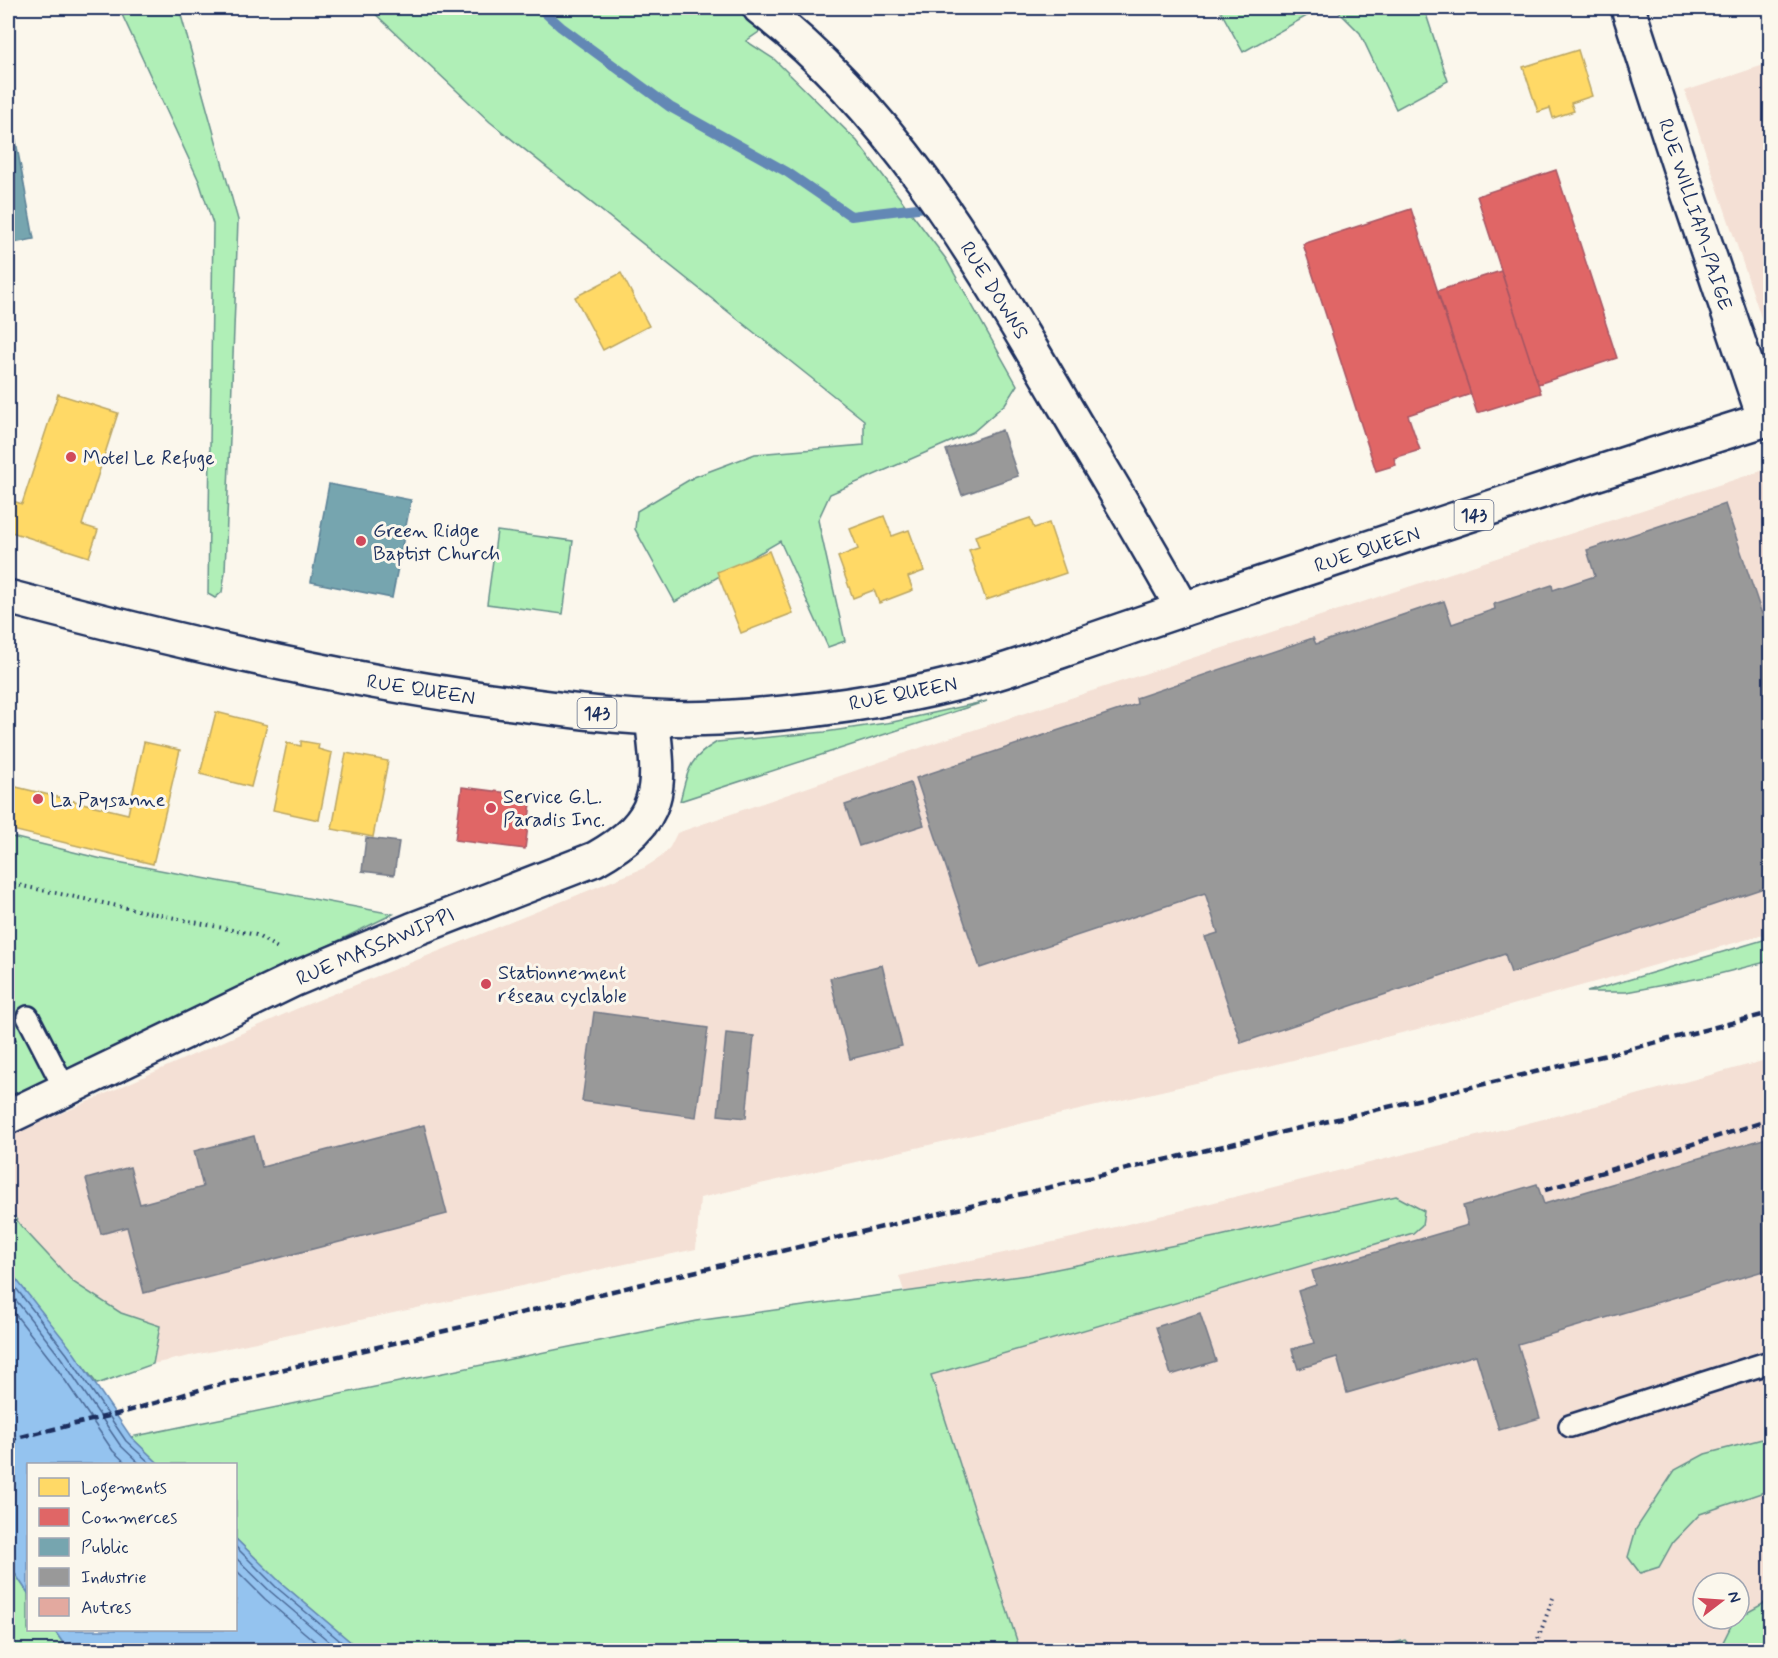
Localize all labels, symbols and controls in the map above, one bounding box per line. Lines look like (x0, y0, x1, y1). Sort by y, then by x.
street label: RUE WILLIAM-PAIGE (1651, 115, 1738, 314)
street label: RUE DOWNS (953, 237, 1035, 345)
place label: Motel Le Refuge (83, 445, 215, 472)
marker: Motel Le Refuge (64, 450, 78, 464)
road number: 143 (1454, 500, 1494, 530)
place label: Green Ridge Baptist Church (373, 518, 500, 568)
street label: RUE QUEEN (1311, 521, 1424, 580)
marker: Green Ridge Baptist Church (354, 534, 368, 548)
street label: RUE QUEEN (365, 669, 477, 712)
street label: RUE QUEEN (847, 671, 960, 718)
road number: 143 (578, 698, 616, 728)
place label: Service G.L. Paradis Inc. (503, 784, 605, 834)
place label: La Paysanne (50, 787, 165, 814)
marker: La Paysanne (31, 792, 45, 806)
marker: Service G.L. Paradis Inc. (484, 801, 498, 815)
street label: RUE MASSAWIPPI (292, 902, 459, 993)
place label: Stationnement réseau cyclable (498, 960, 627, 1010)
marker: Stationnement réseau cyclable (479, 977, 493, 991)
legend (27, 1463, 237, 1631)
text: Logements (81, 1476, 167, 1502)
text: Commerces (81, 1506, 177, 1530)
text: Public (81, 1536, 129, 1560)
text: Industrie (81, 1566, 147, 1590)
north arrow (1691, 1571, 1751, 1631)
text: N (1722, 1589, 1746, 1605)
text: Autres (81, 1596, 131, 1620)

